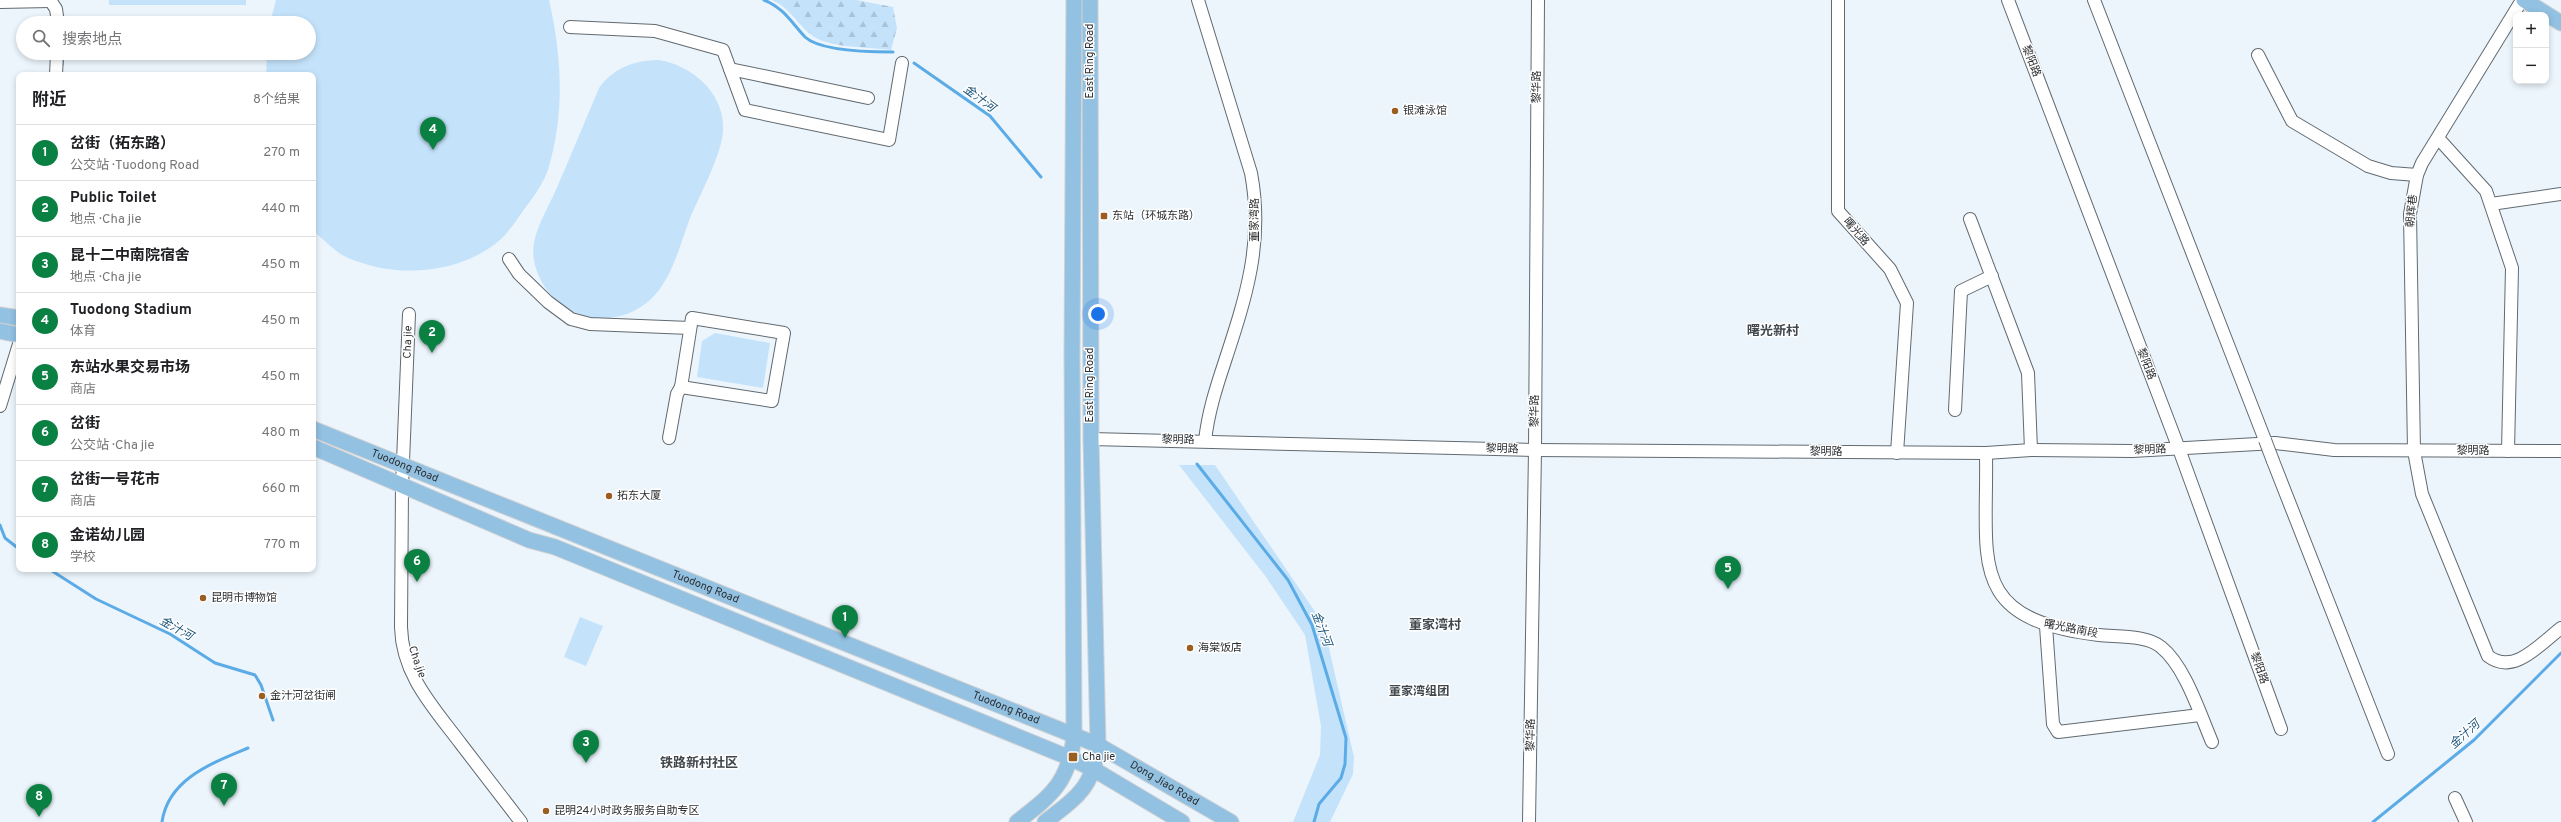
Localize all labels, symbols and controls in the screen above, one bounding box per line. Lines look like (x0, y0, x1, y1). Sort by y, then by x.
map controls (2513, 12, 2549, 84)
button: + (2513, 12, 2549, 48)
search box (16, 16, 316, 60)
street label: East Ring Road (1083, 24, 1097, 98)
icon: search (30, 27, 52, 49)
text: 搜索地点 (62, 31, 122, 50)
street label: 黎阳路 (2019, 43, 2043, 79)
button: − (2513, 48, 2549, 84)
street label: 黎华路 (1530, 71, 1544, 104)
water label: 金汁河 (960, 82, 1000, 117)
text: 附近 (32, 90, 66, 112)
text: 8个结果 (253, 92, 300, 108)
place label: 银滩泳馆 (1403, 104, 1447, 118)
marker: 银滩泳馆 (1390, 106, 1400, 116)
pin: 4 (420, 117, 446, 150)
text: 岔街（拓东路） (70, 135, 175, 154)
text: 1 (42, 145, 48, 161)
text: 270 m (263, 145, 300, 161)
text: 公交站 · Tuodong Road (70, 158, 199, 174)
text: Public Toilet (70, 189, 157, 208)
street label: 朝辉巷 (2403, 194, 2421, 228)
street label: 董家湾路 (1248, 198, 1262, 242)
text: 2 (41, 201, 49, 217)
text: 440 m (261, 201, 300, 217)
place label: 东站（环城东路） (1112, 209, 1200, 223)
marker: 东站（环城东路） (1099, 211, 1109, 221)
text: 地点 · Cha jie (70, 212, 141, 228)
street label: 曙光路 (1840, 215, 1872, 249)
text: 昆十二中南院宿舍 (70, 247, 190, 266)
text: 3 (41, 257, 49, 273)
text: 450 m (261, 257, 300, 273)
text: 地点 · Cha jie (70, 270, 141, 286)
text: Tuodong Stadium (70, 301, 192, 320)
your location (1088, 304, 1108, 324)
text: 4 (41, 313, 49, 329)
text: 450 m (261, 313, 300, 329)
pin: 2 (419, 320, 445, 353)
district label: 曙光新村 (1747, 323, 1799, 340)
text: 体育 (70, 324, 96, 340)
street label: Cha jie (400, 325, 416, 359)
street label: 黎阳路 (2134, 346, 2158, 382)
street label: East Ring Road (1083, 348, 1097, 422)
text: 东站水果交易市场 (70, 359, 190, 378)
text: 5 (41, 369, 49, 385)
text: 450 m (261, 369, 300, 385)
text: 商店 (70, 382, 96, 398)
street label: 黎华路 (1528, 395, 1542, 428)
text: 岔街 (70, 415, 100, 434)
text: 6 (41, 425, 49, 441)
text: 480 m (262, 425, 300, 441)
street label: 黎明路 (1161, 433, 1195, 447)
text: 公交站 · Cha jie (70, 438, 154, 454)
street label: 黎明路 (1485, 441, 1519, 457)
street label: 黎明路 (2133, 442, 2167, 458)
street label: 黎明路 (2457, 444, 2490, 458)
street label: 黎明路 (1810, 445, 1843, 459)
street label: Tuodong Road (369, 446, 441, 486)
text: 岔街一号花市 (70, 471, 160, 490)
text: 7 (42, 481, 48, 497)
text: 660 m (262, 481, 300, 497)
place label: 拓东大厦 (617, 489, 661, 503)
marker: 拓东大厦 (604, 491, 614, 501)
text: 商店 (70, 494, 96, 510)
text: 金诺幼儿园 (70, 527, 145, 546)
text: 8 (41, 537, 49, 553)
text: 770 m (264, 537, 300, 553)
pin: 6 (404, 549, 430, 582)
text: 学校 (70, 550, 96, 566)
pin: 5 (1715, 556, 1741, 589)
street label: Tuodong Road (670, 567, 741, 607)
place label: 昆明市博物馆 (211, 591, 277, 605)
marker: 昆明市博物馆 (198, 593, 208, 603)
pin: 1 (832, 605, 858, 638)
water label: 金汁河 (1307, 609, 1336, 651)
water label: 金汁河 (156, 613, 197, 646)
district label: 董家湾村 (1409, 617, 1461, 634)
street label: 曙光路南段 (2043, 617, 2099, 641)
place label: 海棠饭店 (1198, 641, 1242, 655)
marker: 海棠饭店 (1185, 643, 1195, 653)
street label: Cha jie (405, 644, 429, 680)
street label: 黎阳路 (2247, 650, 2271, 686)
district label: 董家湾组团 (1389, 684, 1449, 700)
street label: Tuodong Road (970, 688, 1042, 728)
place label: 金汁河岔街闸 (270, 689, 336, 703)
marker: 金汁河岔街闸 (257, 691, 267, 701)
water label: 金汁河 (2446, 716, 2485, 753)
street label: 黎华路 (1524, 718, 1538, 752)
pin: 3 (573, 730, 599, 763)
place label: Cha jie (1082, 750, 1115, 764)
marker: Cha jie (1067, 751, 1079, 763)
district label: 铁路新村社区 (660, 755, 738, 772)
street label: Dong Jiao Road (1127, 758, 1202, 809)
pin: 7 (211, 773, 237, 806)
pin: 8 (26, 784, 52, 817)
place label: 昆明24小时政务服务自助专区 (554, 804, 699, 818)
marker: 昆明24小时政务服务自助专区 (541, 806, 551, 816)

